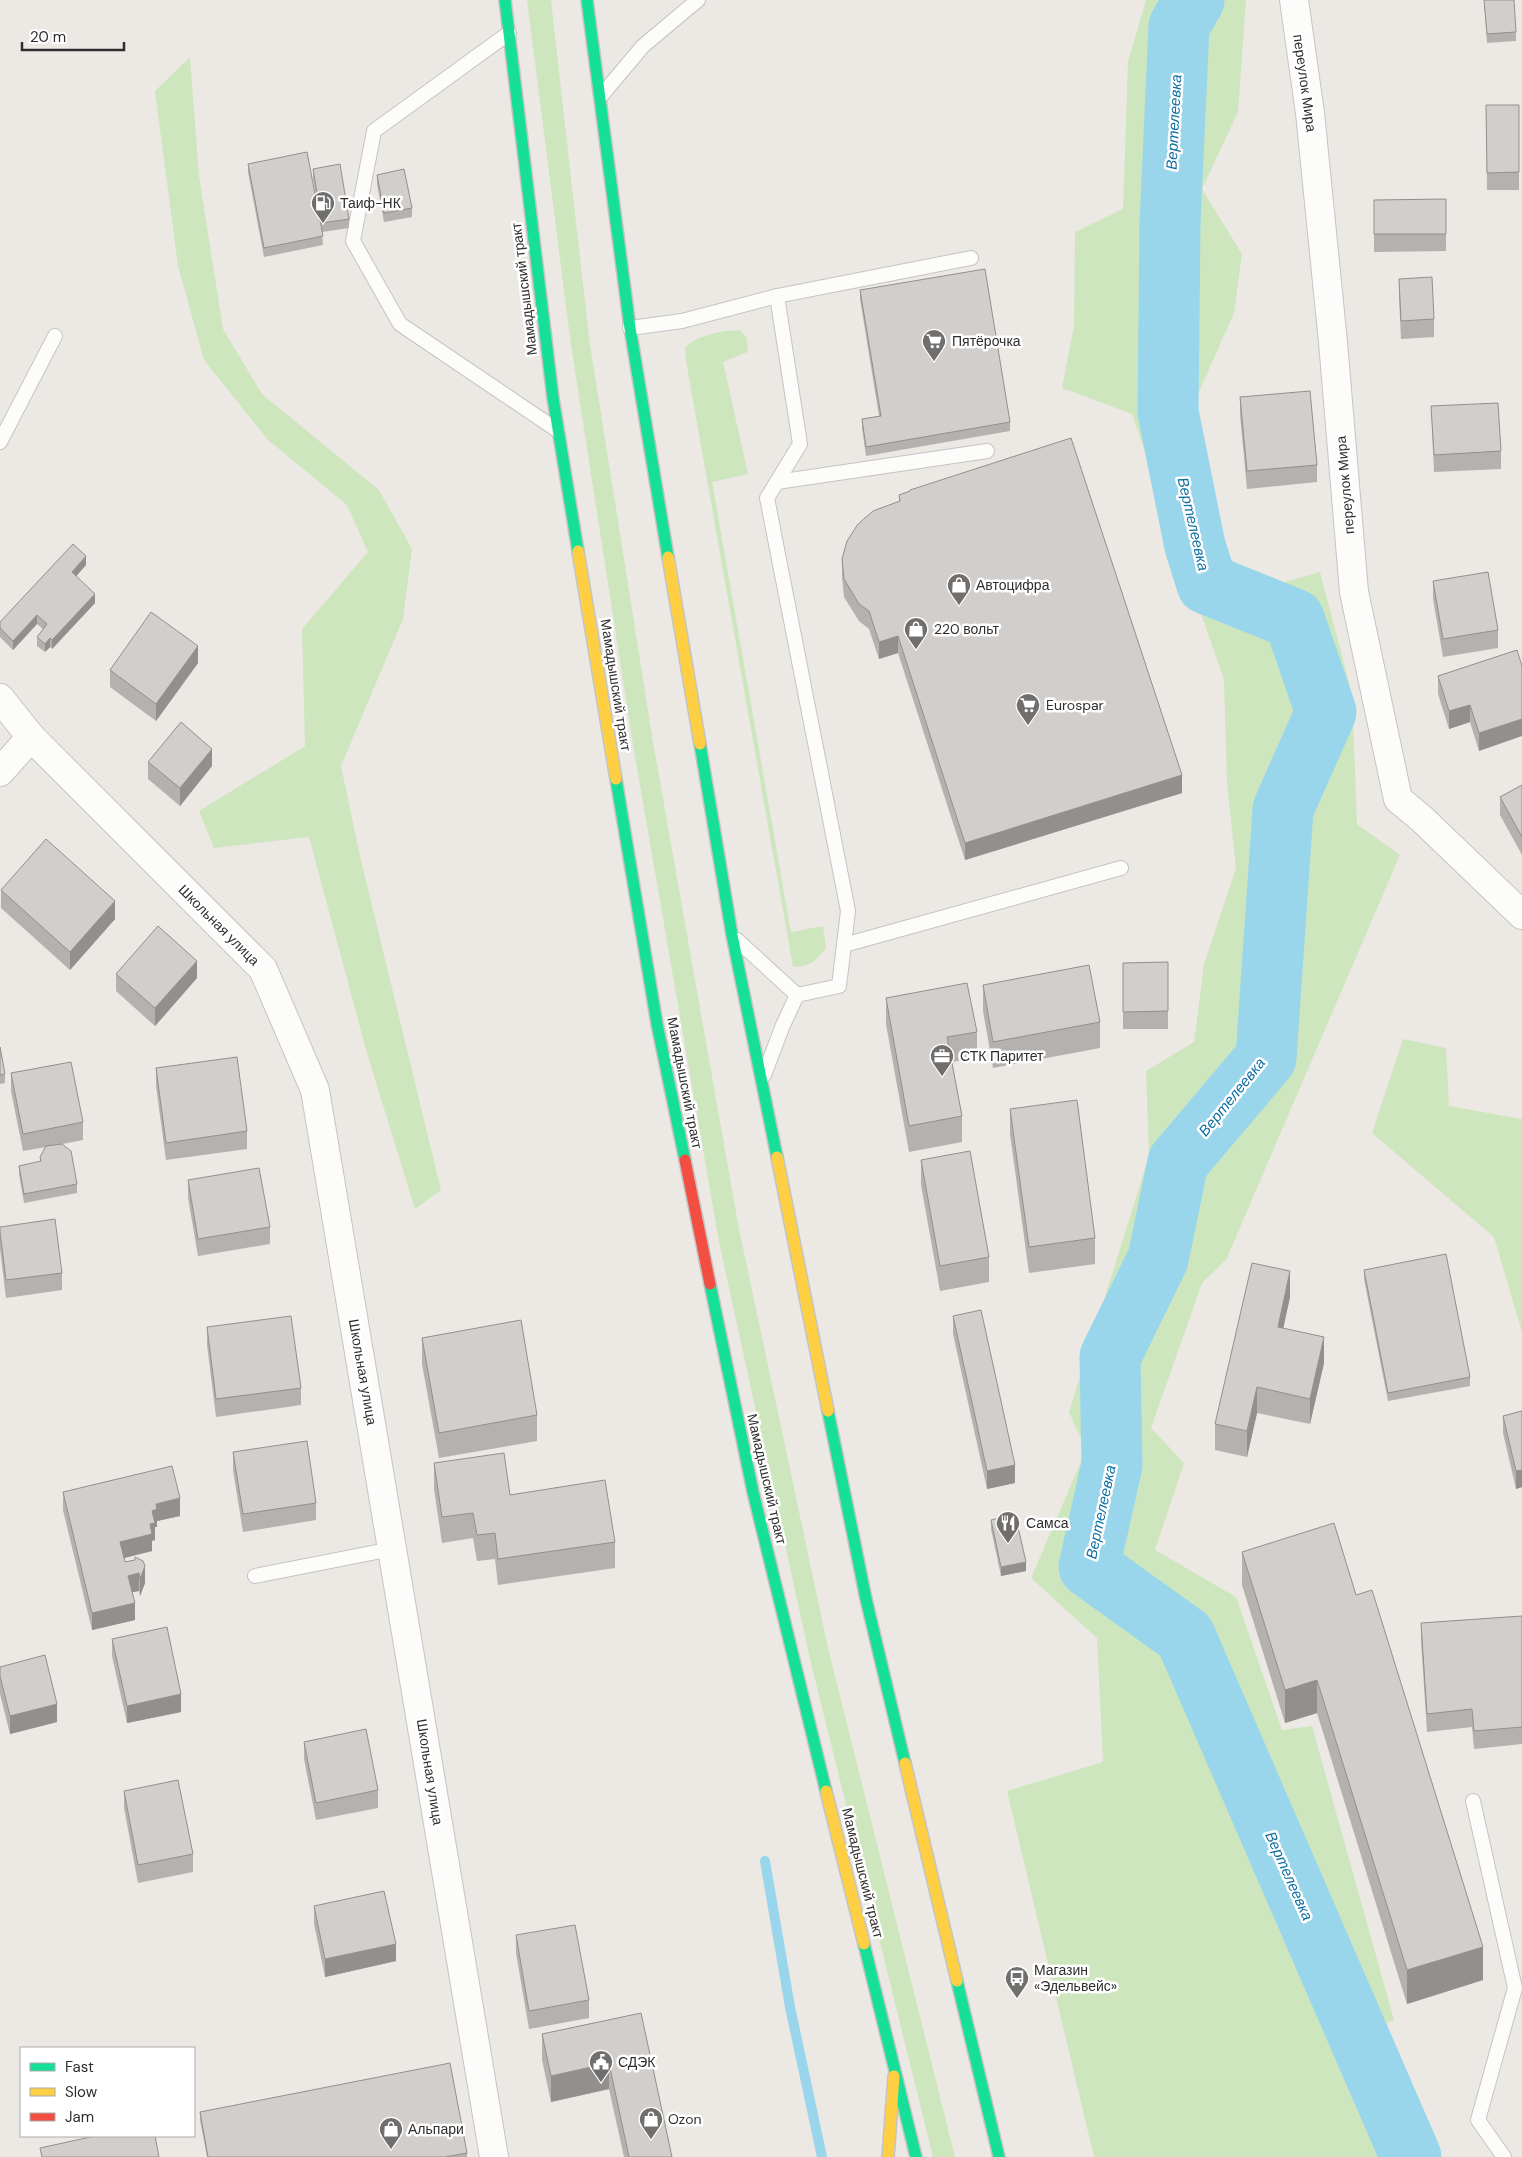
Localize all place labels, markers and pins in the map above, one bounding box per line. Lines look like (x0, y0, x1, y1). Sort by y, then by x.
fuel station icon: Таиф-НК (310, 190, 336, 224)
place label: Таиф-НК (340, 194, 402, 212)
supermarket icon: Пятёрочка (921, 328, 947, 362)
place label: Пятёрочка (952, 332, 1021, 350)
shop icon: Автоцифра (946, 572, 972, 606)
place label: Автоцифра (976, 576, 1050, 594)
shop icon: 220 вольт (903, 616, 929, 650)
place label: 220 вольт (934, 620, 999, 638)
supermarket icon: Eurospar (1015, 692, 1041, 726)
place label: Eurospar (1046, 696, 1104, 714)
office icon: СТК Паритет (929, 1043, 955, 1077)
place label: СТК Паритет (960, 1047, 1044, 1065)
restaurant icon: Самса (995, 1510, 1021, 1544)
place label: Самса (1026, 1514, 1069, 1532)
place label: Магазин «Эдельвейс» (1034, 1961, 1117, 1995)
bus stop icon: Магазин «Эдельвейс» (1004, 1965, 1030, 1999)
public building icon: СДЭК (588, 2049, 614, 2083)
place label: СДЭК (618, 2053, 656, 2071)
shop icon: Ozon (638, 2106, 664, 2140)
place label: Ozon (668, 2110, 702, 2128)
shop icon: Альпари (378, 2116, 404, 2150)
place label: Альпари (408, 2120, 464, 2138)

